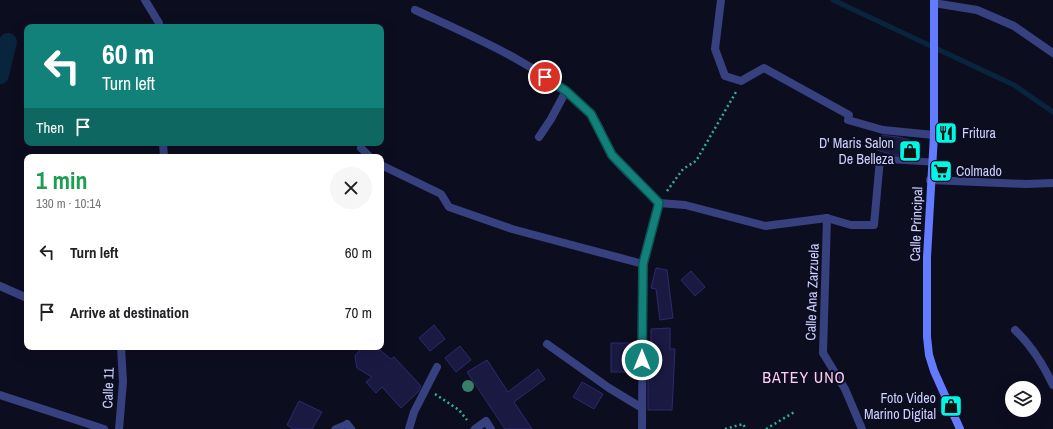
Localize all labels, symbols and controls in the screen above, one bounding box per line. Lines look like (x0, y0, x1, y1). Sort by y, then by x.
text: 60 m (102, 35, 154, 73)
icon: left (36, 40, 88, 92)
pin (528, 60, 562, 94)
icon: arrive (534, 66, 556, 88)
text: Turn left (102, 71, 155, 96)
icon: arrive (72, 116, 94, 138)
text: Then (36, 117, 64, 138)
restaurant icon: Fritura (933, 120, 959, 146)
place label: Fritura (962, 124, 996, 142)
place label: D' Maris Salon De Belleza (819, 134, 895, 168)
shop icon: D' Maris Salon De Belleza (897, 138, 923, 164)
supermarket icon: Colmado (928, 158, 954, 184)
place label: Colmado (956, 162, 1002, 180)
text: 1 min (36, 164, 87, 196)
button: close (330, 167, 372, 209)
street label: Calle Principal (906, 186, 926, 262)
text: 130 m · 10:14 (36, 195, 101, 212)
icon: left (36, 241, 58, 263)
text: Turn left (70, 242, 118, 263)
text: 60 m (345, 242, 372, 263)
street label: Calle Ana Zarzuela (801, 243, 823, 341)
icon: arrive (36, 301, 58, 323)
text: Arrive at destination (70, 302, 189, 323)
text: 70 m (345, 302, 372, 323)
position arrow (621, 339, 663, 381)
street label: Calle 11 (98, 366, 118, 409)
district label: BATEY UNO (762, 366, 846, 388)
map controls (1005, 381, 1041, 417)
button: layers (1005, 381, 1041, 417)
place label: Foto Video Marino Digital (864, 389, 936, 423)
shop icon: Foto Video Marino Digital (938, 393, 964, 419)

